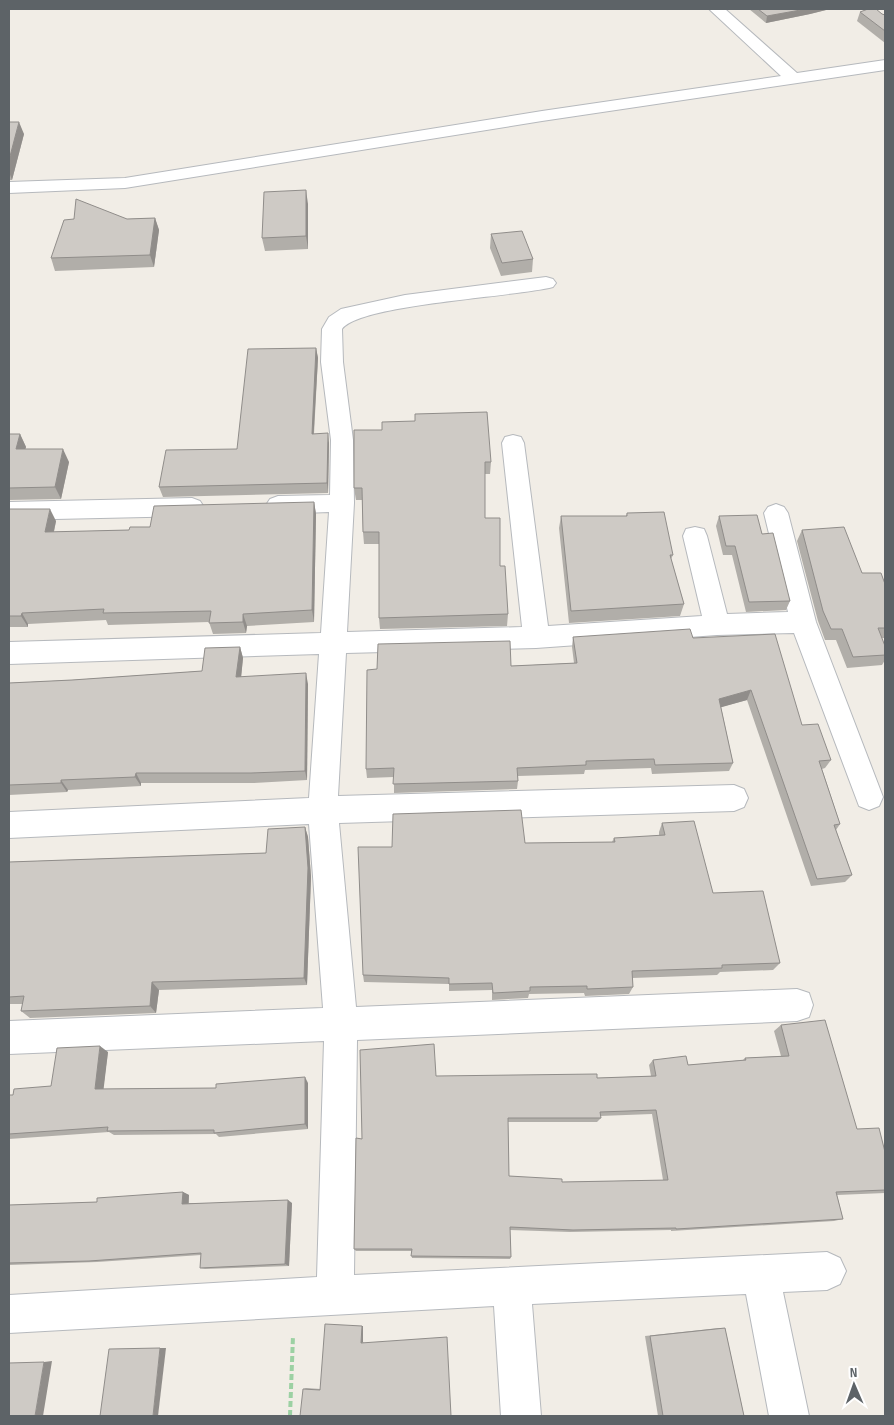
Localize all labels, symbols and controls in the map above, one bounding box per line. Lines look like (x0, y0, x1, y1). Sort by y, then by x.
north arrow (829, 1360, 879, 1410)
text: N (850, 1364, 858, 1381)

